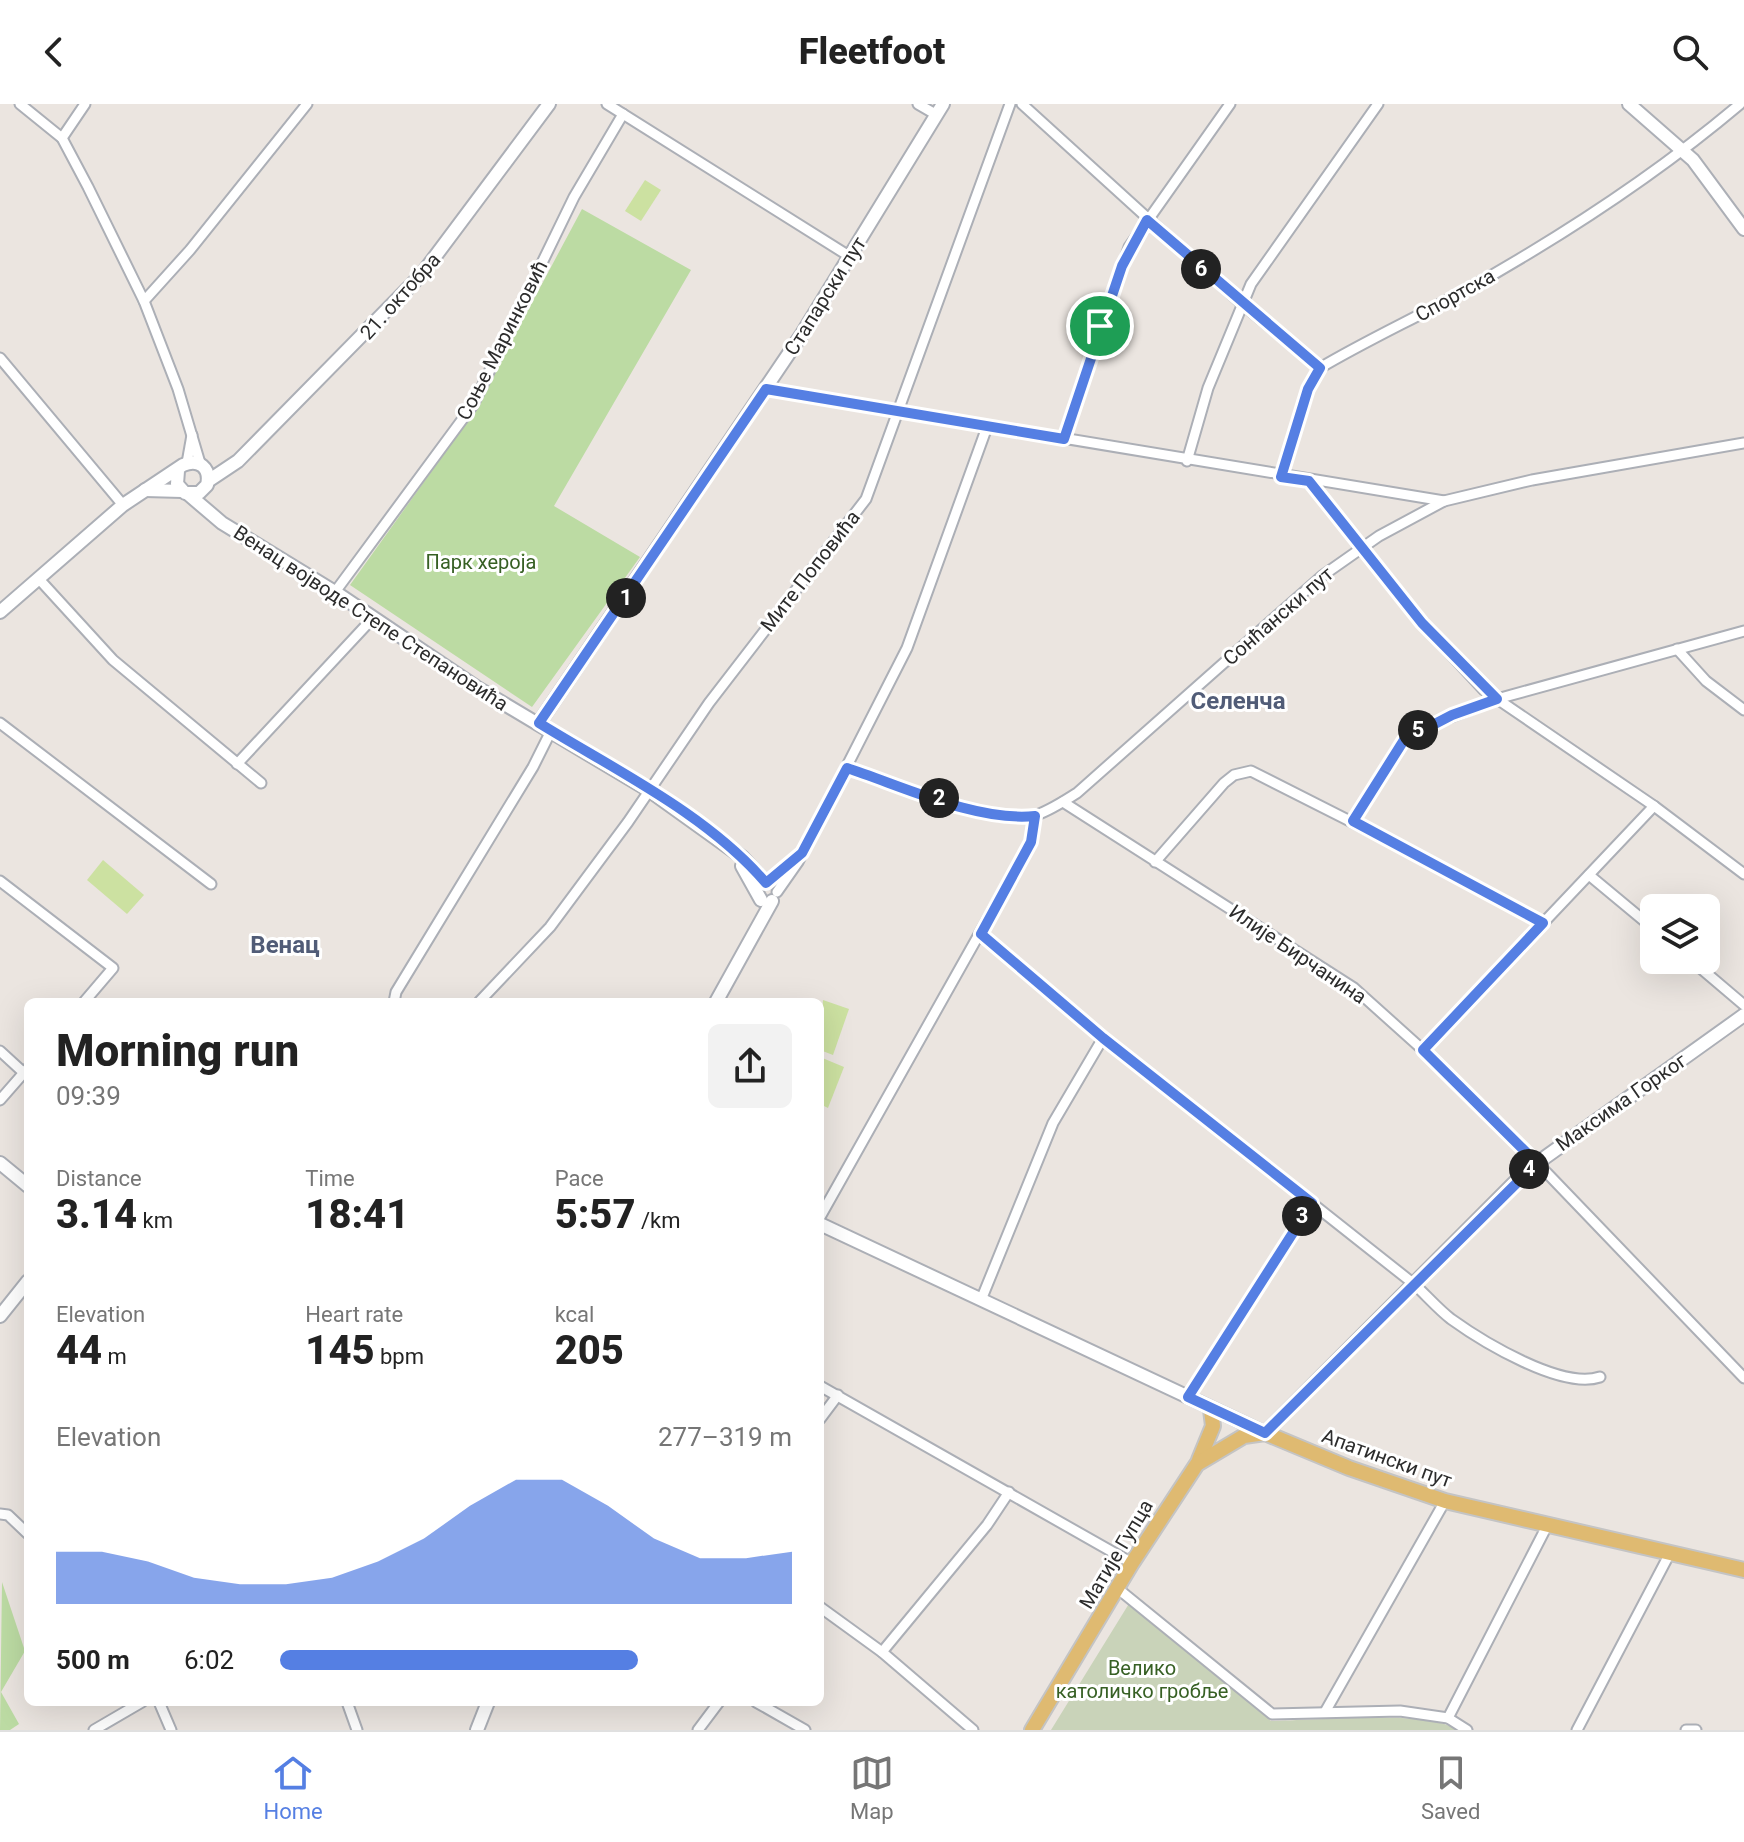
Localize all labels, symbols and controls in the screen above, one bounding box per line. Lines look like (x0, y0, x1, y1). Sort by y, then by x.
icon: back (32, 30, 76, 74)
icon: search (1668, 30, 1712, 74)
text: Fleetfoot (799, 31, 945, 73)
street label: Стапарски пут (779, 232, 871, 360)
street label: 21. октобра (355, 248, 445, 344)
pin: 6 (1181, 249, 1221, 289)
street label: Соње Маринковић (451, 256, 553, 424)
text: 6 (1195, 256, 1207, 281)
street label: Спортска (1411, 263, 1499, 327)
pin (1066, 292, 1134, 360)
icon: arrive (1078, 304, 1122, 348)
street label: Мите Поповића (755, 506, 865, 636)
street label: Венац војводе Степе Степановића (229, 520, 513, 716)
park label: Парк хероја (426, 550, 536, 574)
street label: Сонћански пут (1218, 561, 1338, 670)
pin: 1 (606, 578, 646, 618)
text: 1 (620, 585, 632, 610)
district label: Селенча (1191, 687, 1286, 715)
pin: 5 (1398, 710, 1438, 750)
text: 5 (1412, 717, 1424, 742)
pin: 2 (919, 778, 959, 818)
text: 2 (933, 785, 945, 810)
map controls (1640, 894, 1720, 974)
button: layers (1640, 894, 1720, 974)
street label: Илије Бирчанина (1225, 899, 1371, 1009)
district label: Венац (250, 931, 320, 959)
button: share (708, 1024, 792, 1108)
text: Morning run (56, 1025, 299, 1077)
street label: Максима Горког (1551, 1048, 1691, 1156)
text: 09:39 (56, 1081, 121, 1111)
pin: 4 (1509, 1149, 1549, 1189)
text: 4 (1523, 1156, 1535, 1181)
text: Distance (56, 1166, 142, 1191)
text: Time (305, 1166, 355, 1191)
text: Pace (555, 1166, 604, 1191)
text: 3.14 (56, 1191, 137, 1238)
text: 18:41 (305, 1191, 409, 1238)
text: 5:57 (555, 1191, 636, 1238)
pin: 3 (1282, 1196, 1322, 1236)
text: 3 (1296, 1203, 1308, 1228)
text: km (137, 1208, 173, 1233)
text: /km (636, 1208, 680, 1233)
text: Elevation (56, 1302, 145, 1327)
text: Heart rate (305, 1302, 403, 1327)
text: kcal (555, 1302, 594, 1327)
text: 44 (56, 1327, 102, 1374)
text: 145 (305, 1327, 375, 1374)
text: 205 (555, 1327, 624, 1374)
text: m (102, 1344, 127, 1369)
text: bpm (375, 1344, 424, 1369)
text: Elevation (56, 1422, 161, 1452)
text: 277–319 m (658, 1422, 792, 1452)
street label: Апатински пут (1319, 1423, 1456, 1493)
street label: Матије Гупца (1074, 1495, 1158, 1613)
text: 500 m (56, 1645, 130, 1675)
text: 6:02 (184, 1645, 234, 1675)
park label: Велико католичко гробље (1056, 1656, 1228, 1703)
tab: Home (264, 1751, 323, 1824)
tab: Map (850, 1751, 894, 1824)
tab: Saved (1421, 1751, 1480, 1824)

